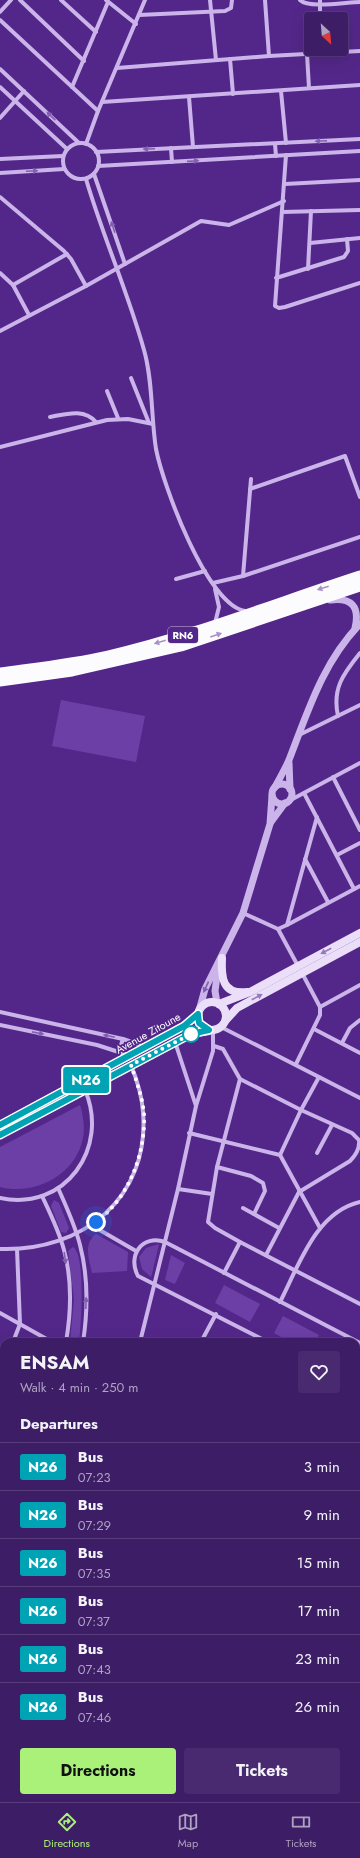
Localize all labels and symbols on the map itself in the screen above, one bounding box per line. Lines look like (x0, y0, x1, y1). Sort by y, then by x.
north arrow (304, 12, 348, 56)
one-way arrow (46, 111, 56, 120)
one-way arrow (315, 138, 327, 145)
one-way arrow (143, 146, 155, 153)
one-way arrow (187, 158, 200, 164)
one-way arrow (26, 168, 38, 175)
one-way arrow (109, 221, 115, 233)
one-way arrow (317, 585, 329, 591)
road number: RN6 (168, 627, 198, 643)
one-way arrow (210, 631, 222, 637)
one-way arrow (153, 639, 165, 645)
one-way arrow (320, 948, 331, 955)
one-way arrow (203, 981, 209, 993)
one-way arrow (251, 994, 263, 1001)
street label: Avenue Zitoune (113, 1008, 184, 1058)
unlabelled marker (182, 1025, 200, 1043)
one-way arrow (32, 1030, 44, 1036)
one-way arrow (103, 1032, 115, 1038)
line badge: N26 (63, 1067, 109, 1093)
your location (86, 1212, 106, 1232)
one-way arrow (62, 1252, 68, 1264)
one-way arrow (83, 1296, 89, 1309)

